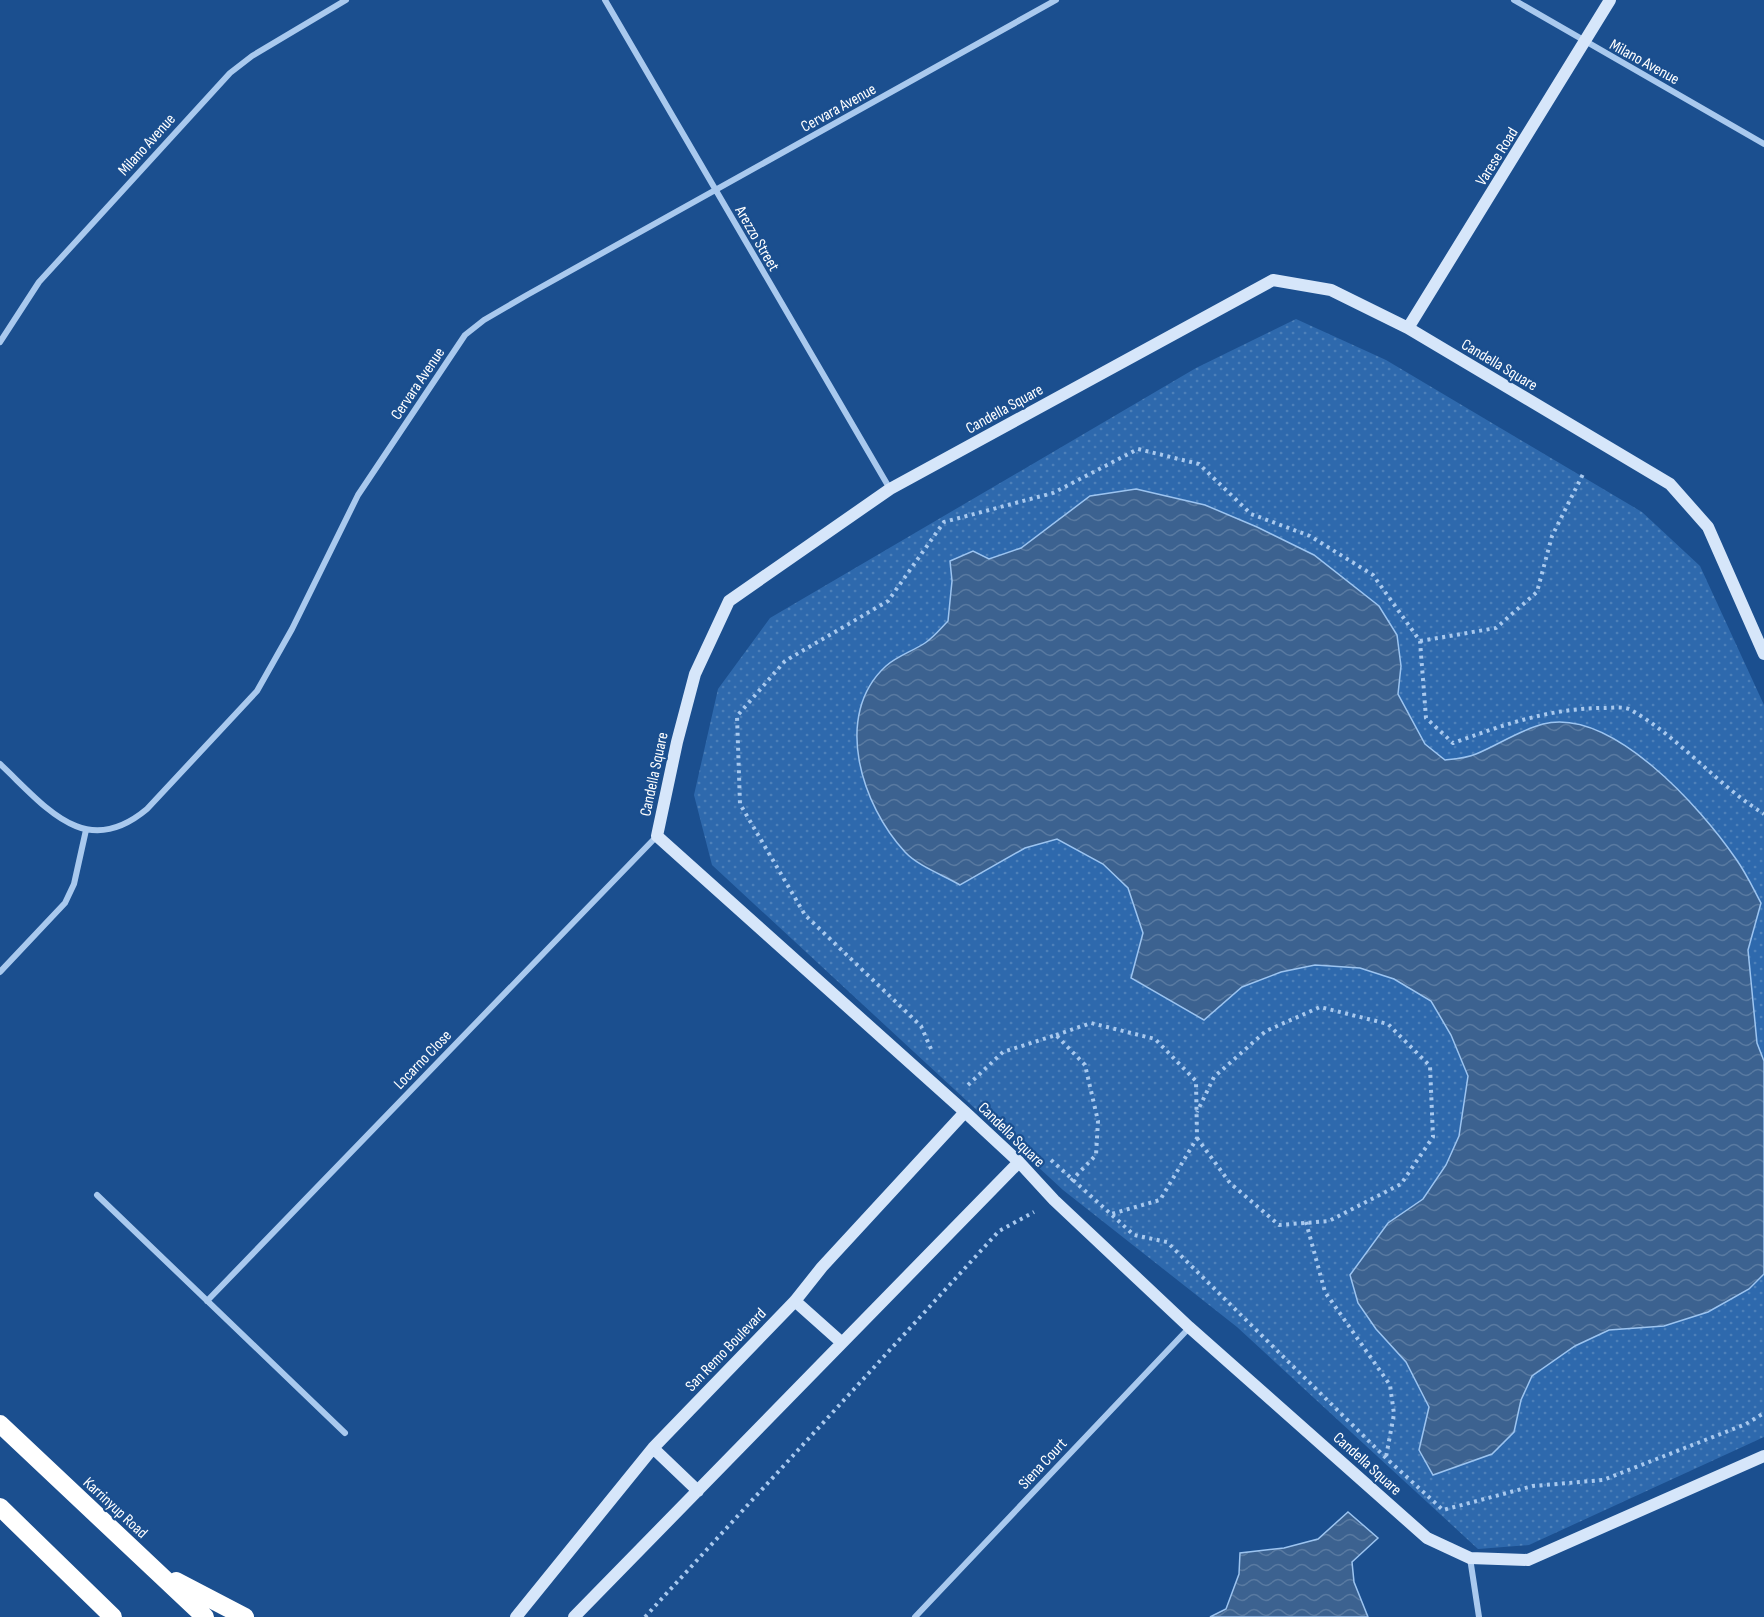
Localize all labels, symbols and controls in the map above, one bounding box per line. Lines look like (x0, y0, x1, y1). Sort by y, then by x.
street label: Milano Avenue (1606, 35, 1682, 89)
street label: Cervara Avenue (798, 80, 880, 137)
street label: Milano Avenue (114, 110, 180, 180)
street label: Varese Road (1472, 124, 1523, 189)
street label: Arezzo Street (730, 202, 783, 275)
street label: Candella Square (1458, 335, 1541, 395)
street label: Cervara Avenue (387, 344, 449, 424)
street label: Candella Square (963, 380, 1047, 438)
street label: Candella Square (636, 731, 673, 818)
street label: Locarno Close (390, 1026, 456, 1094)
street label: Candella Square (974, 1099, 1048, 1172)
street label: San Remo Boulevard (682, 1304, 771, 1396)
street label: Candella Square (1329, 1428, 1405, 1500)
street label: Siena Court (1015, 1435, 1071, 1493)
street label: Karrinyup Road (79, 1474, 151, 1543)

